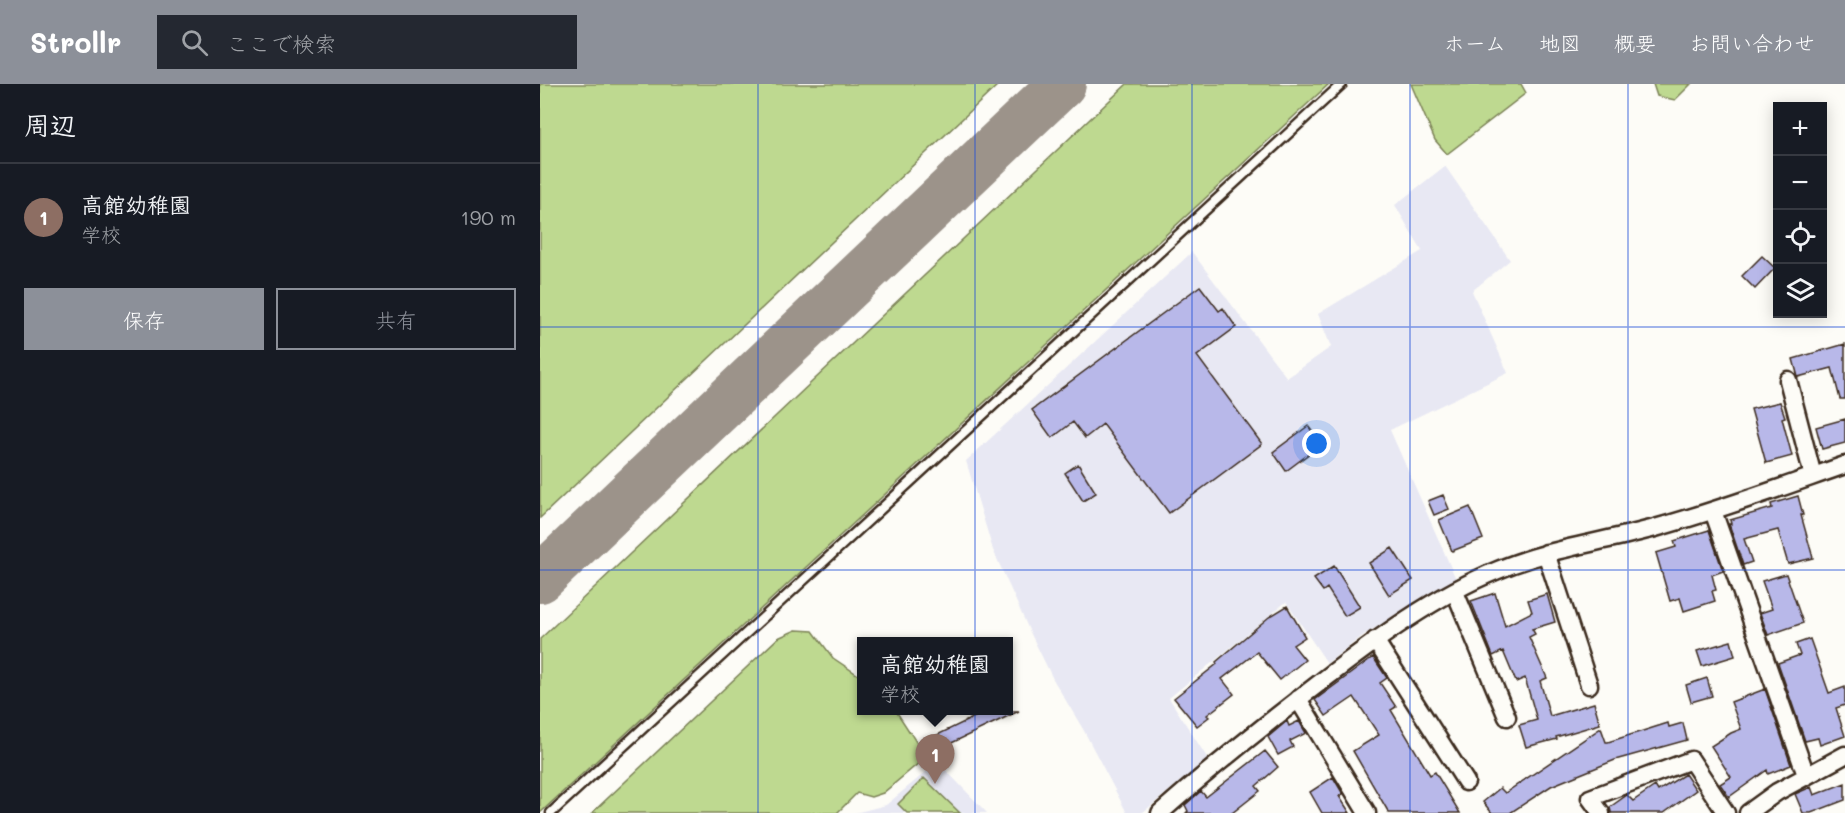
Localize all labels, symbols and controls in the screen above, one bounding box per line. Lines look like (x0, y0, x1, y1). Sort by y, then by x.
search box (157, 15, 577, 69)
text: Strollr (30, 24, 121, 60)
icon: search (178, 26, 211, 59)
text: ここで検索 (226, 29, 336, 58)
text: ホーム (1444, 29, 1506, 56)
text: 地図 (1539, 29, 1581, 56)
text: 概要 (1614, 29, 1656, 56)
text: お問い合わせ (1689, 29, 1815, 56)
map controls (1773, 102, 1827, 318)
button: + (1773, 102, 1827, 156)
text: 周辺 (24, 108, 76, 142)
button: − (1773, 156, 1827, 210)
text: 高館幼稚園 (81, 190, 191, 219)
text: 1 (39, 204, 48, 230)
text: 190 m (461, 204, 516, 230)
button: locate (1773, 210, 1827, 264)
text: 学校 (81, 221, 121, 247)
button: layers (1773, 264, 1827, 318)
button: 保存 (24, 288, 264, 350)
button: 共有 (276, 288, 516, 350)
your location (1302, 429, 1331, 458)
popup (857, 637, 1013, 715)
text: 高館幼稚園 (880, 649, 990, 678)
text: 学校 (880, 680, 920, 706)
pin: 1 (916, 734, 954, 784)

